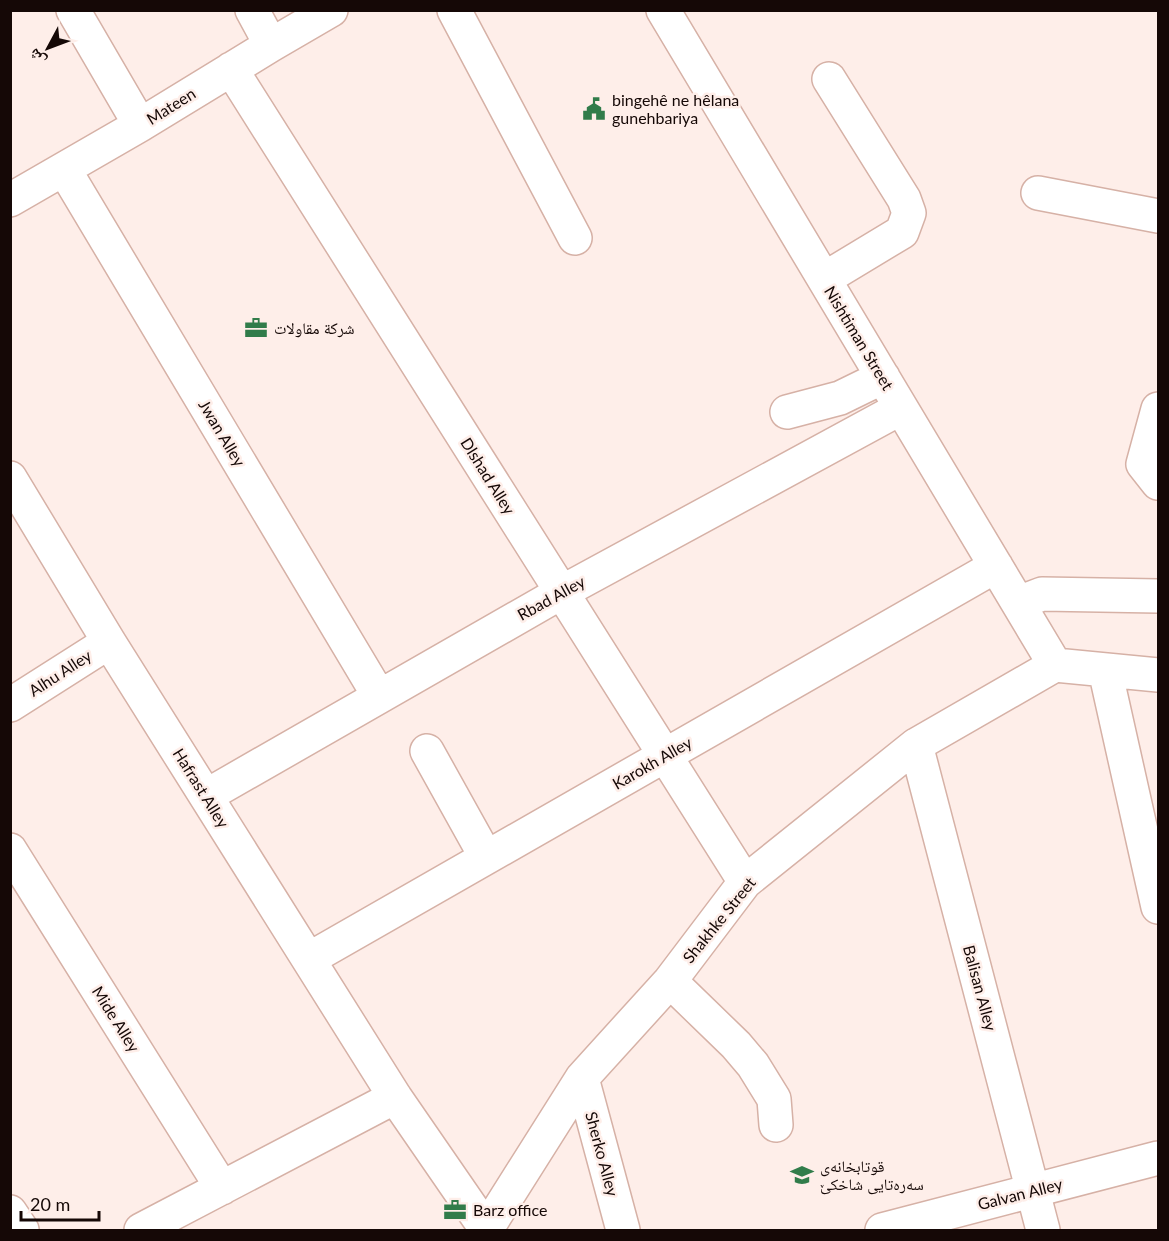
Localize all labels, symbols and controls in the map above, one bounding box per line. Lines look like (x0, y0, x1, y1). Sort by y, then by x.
north arrow (18, 18, 78, 78)
text: ش (24, 45, 50, 71)
street label: Mateen (143, 83, 199, 128)
place label: bingehê ne hêlana gunehbariya (612, 90, 739, 127)
public building icon: bingehê ne hêlana gunehbariya (581, 96, 607, 122)
street label: Nishtiman Street (821, 282, 898, 393)
office icon: شركة مقاولات (243, 315, 269, 341)
place label: شركة مقاولات (274, 318, 355, 338)
street label: Jwan Alley (195, 396, 250, 470)
street label: Dlshad Alley (457, 434, 520, 518)
street label: Rbad Alley (514, 571, 588, 624)
street label: Alhu Alley (25, 645, 95, 700)
street label: Karokh Alley (609, 732, 695, 793)
street label: Hafrast Alley (169, 744, 234, 832)
street label: Shakhke Street (678, 873, 759, 966)
street label: Balisan Alley (960, 943, 1001, 1034)
street label: Mide Alley (89, 982, 145, 1056)
street label: Sherko Alley (582, 1109, 623, 1199)
place label: قوتابخانەی سەرەتایی شاخکێ (820, 1156, 924, 1195)
school or university icon: قوتابخانەی سەرەتایی شاخکێ (789, 1162, 815, 1188)
street label: Galvan Alley (976, 1174, 1065, 1213)
scale bar (21, 1184, 99, 1222)
text: 20 m (30, 1193, 70, 1215)
office icon: Barz office (442, 1197, 468, 1223)
place label: Barz office (473, 1200, 547, 1219)

